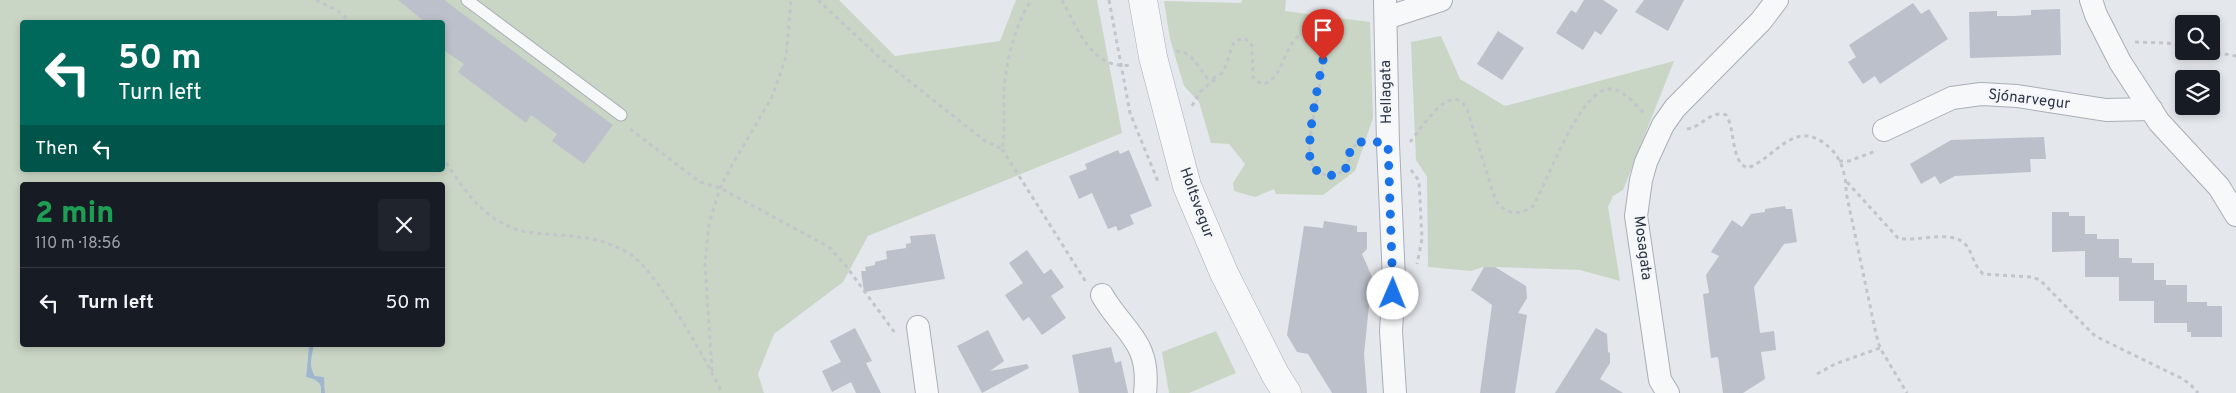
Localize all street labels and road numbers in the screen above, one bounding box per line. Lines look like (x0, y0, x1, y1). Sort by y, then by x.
street label: Hellagata (1377, 60, 1397, 124)
street label: Sjónarvegur (1987, 86, 2071, 114)
street label: Holtsvegur (1174, 165, 1218, 241)
street label: Mosagata (1629, 215, 1655, 281)

